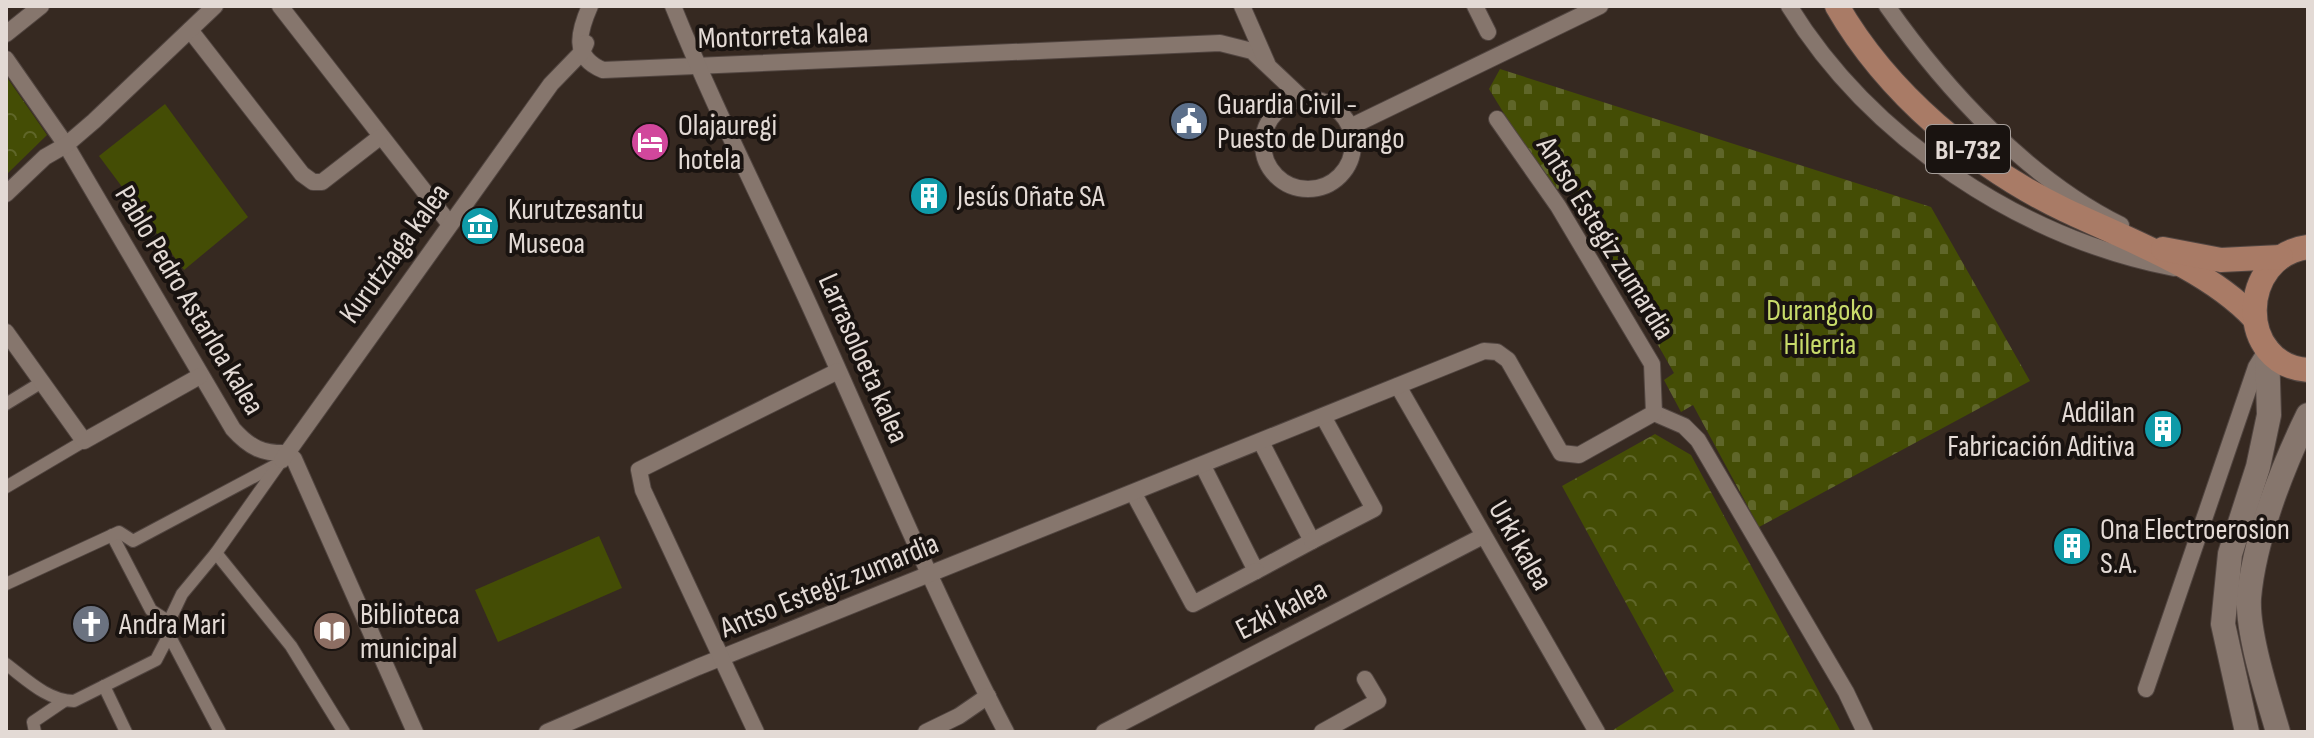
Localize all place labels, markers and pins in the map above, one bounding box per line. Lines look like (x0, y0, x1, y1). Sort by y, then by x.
place label: Guardia Civil - Puesto de Durango (1217, 87, 1405, 157)
public building icon: Guardia Civil - Puesto de Durango (1168, 100, 1210, 142)
place label: Olajauregi hotela (678, 108, 777, 178)
hotel icon: Olajauregi hotela (629, 121, 671, 163)
building icon: Jesús Oñate SA (908, 175, 950, 217)
place label: Jesús Oñate SA (956, 179, 1105, 215)
place label: Kurutzesantu Museoa (508, 192, 644, 262)
museum icon: Kurutzesantu Museoa (459, 205, 501, 247)
place label: Addilan Fabricación Aditiva (1947, 395, 2135, 465)
building icon: Addilan Fabricación Aditiva (2142, 408, 2184, 450)
place label: Ona Electroerosion S.A. (2100, 512, 2290, 582)
building icon: Ona Electroerosion S.A. (2051, 525, 2093, 567)
place label: Biblioteca municipal (360, 597, 460, 667)
church icon: Andra Mari (70, 603, 112, 645)
place label: Andra Mari (118, 607, 226, 643)
library icon: Biblioteca municipal (311, 610, 353, 652)

